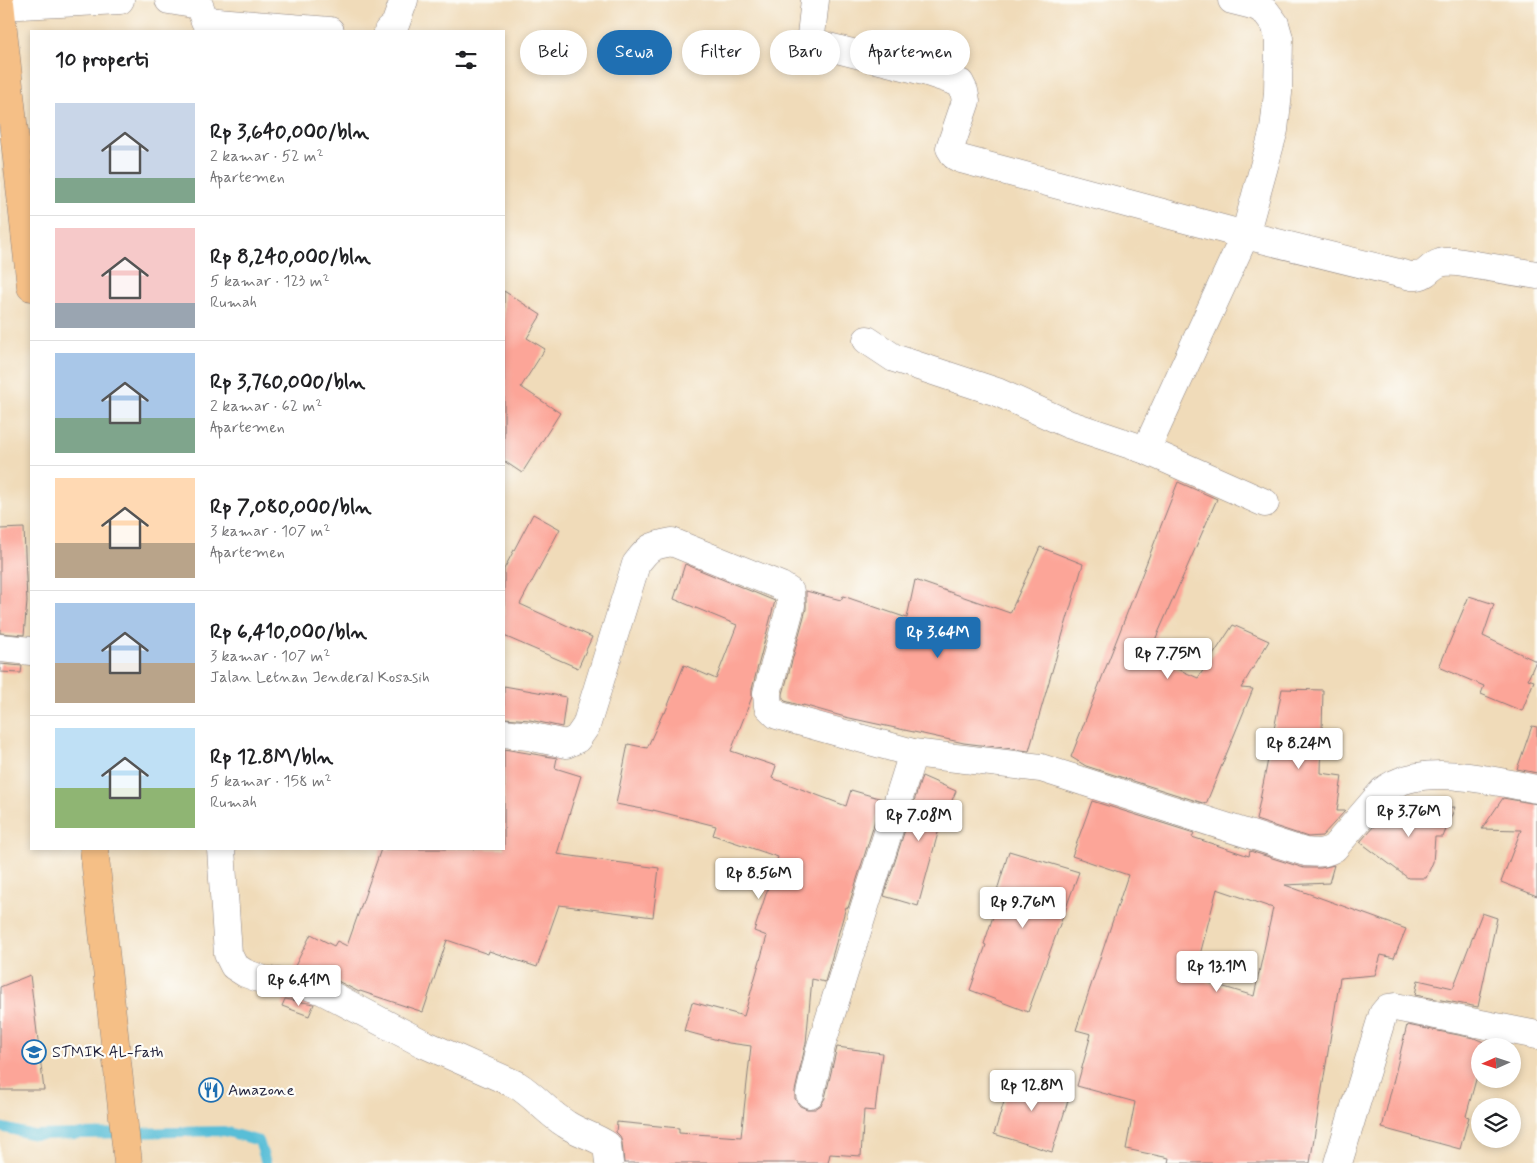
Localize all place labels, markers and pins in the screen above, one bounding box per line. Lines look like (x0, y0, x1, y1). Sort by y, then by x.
pin: Rp 3.64M (886, 616, 990, 659)
pin: Rp 7.75M (1116, 638, 1220, 680)
pin: Rp 8.24M (1247, 728, 1351, 770)
pin: Rp 3.76M (1357, 796, 1461, 838)
pin: Rp 7.08M (867, 800, 971, 842)
pin: Rp 8.56M (707, 858, 811, 900)
pin: Rp 9.76M (971, 886, 1075, 929)
pin: Rp 13.1M (1165, 950, 1269, 993)
pin: Rp 6.41M (247, 964, 351, 1007)
school or university icon: STMIK AL-Fath (21, 1039, 47, 1065)
place label: STMIK AL-Fath (52, 1042, 164, 1063)
pin: Rp 12.8M (980, 1070, 1084, 1112)
restaurant icon: Amazone (198, 1077, 224, 1103)
place label: Amazone (228, 1080, 294, 1101)

